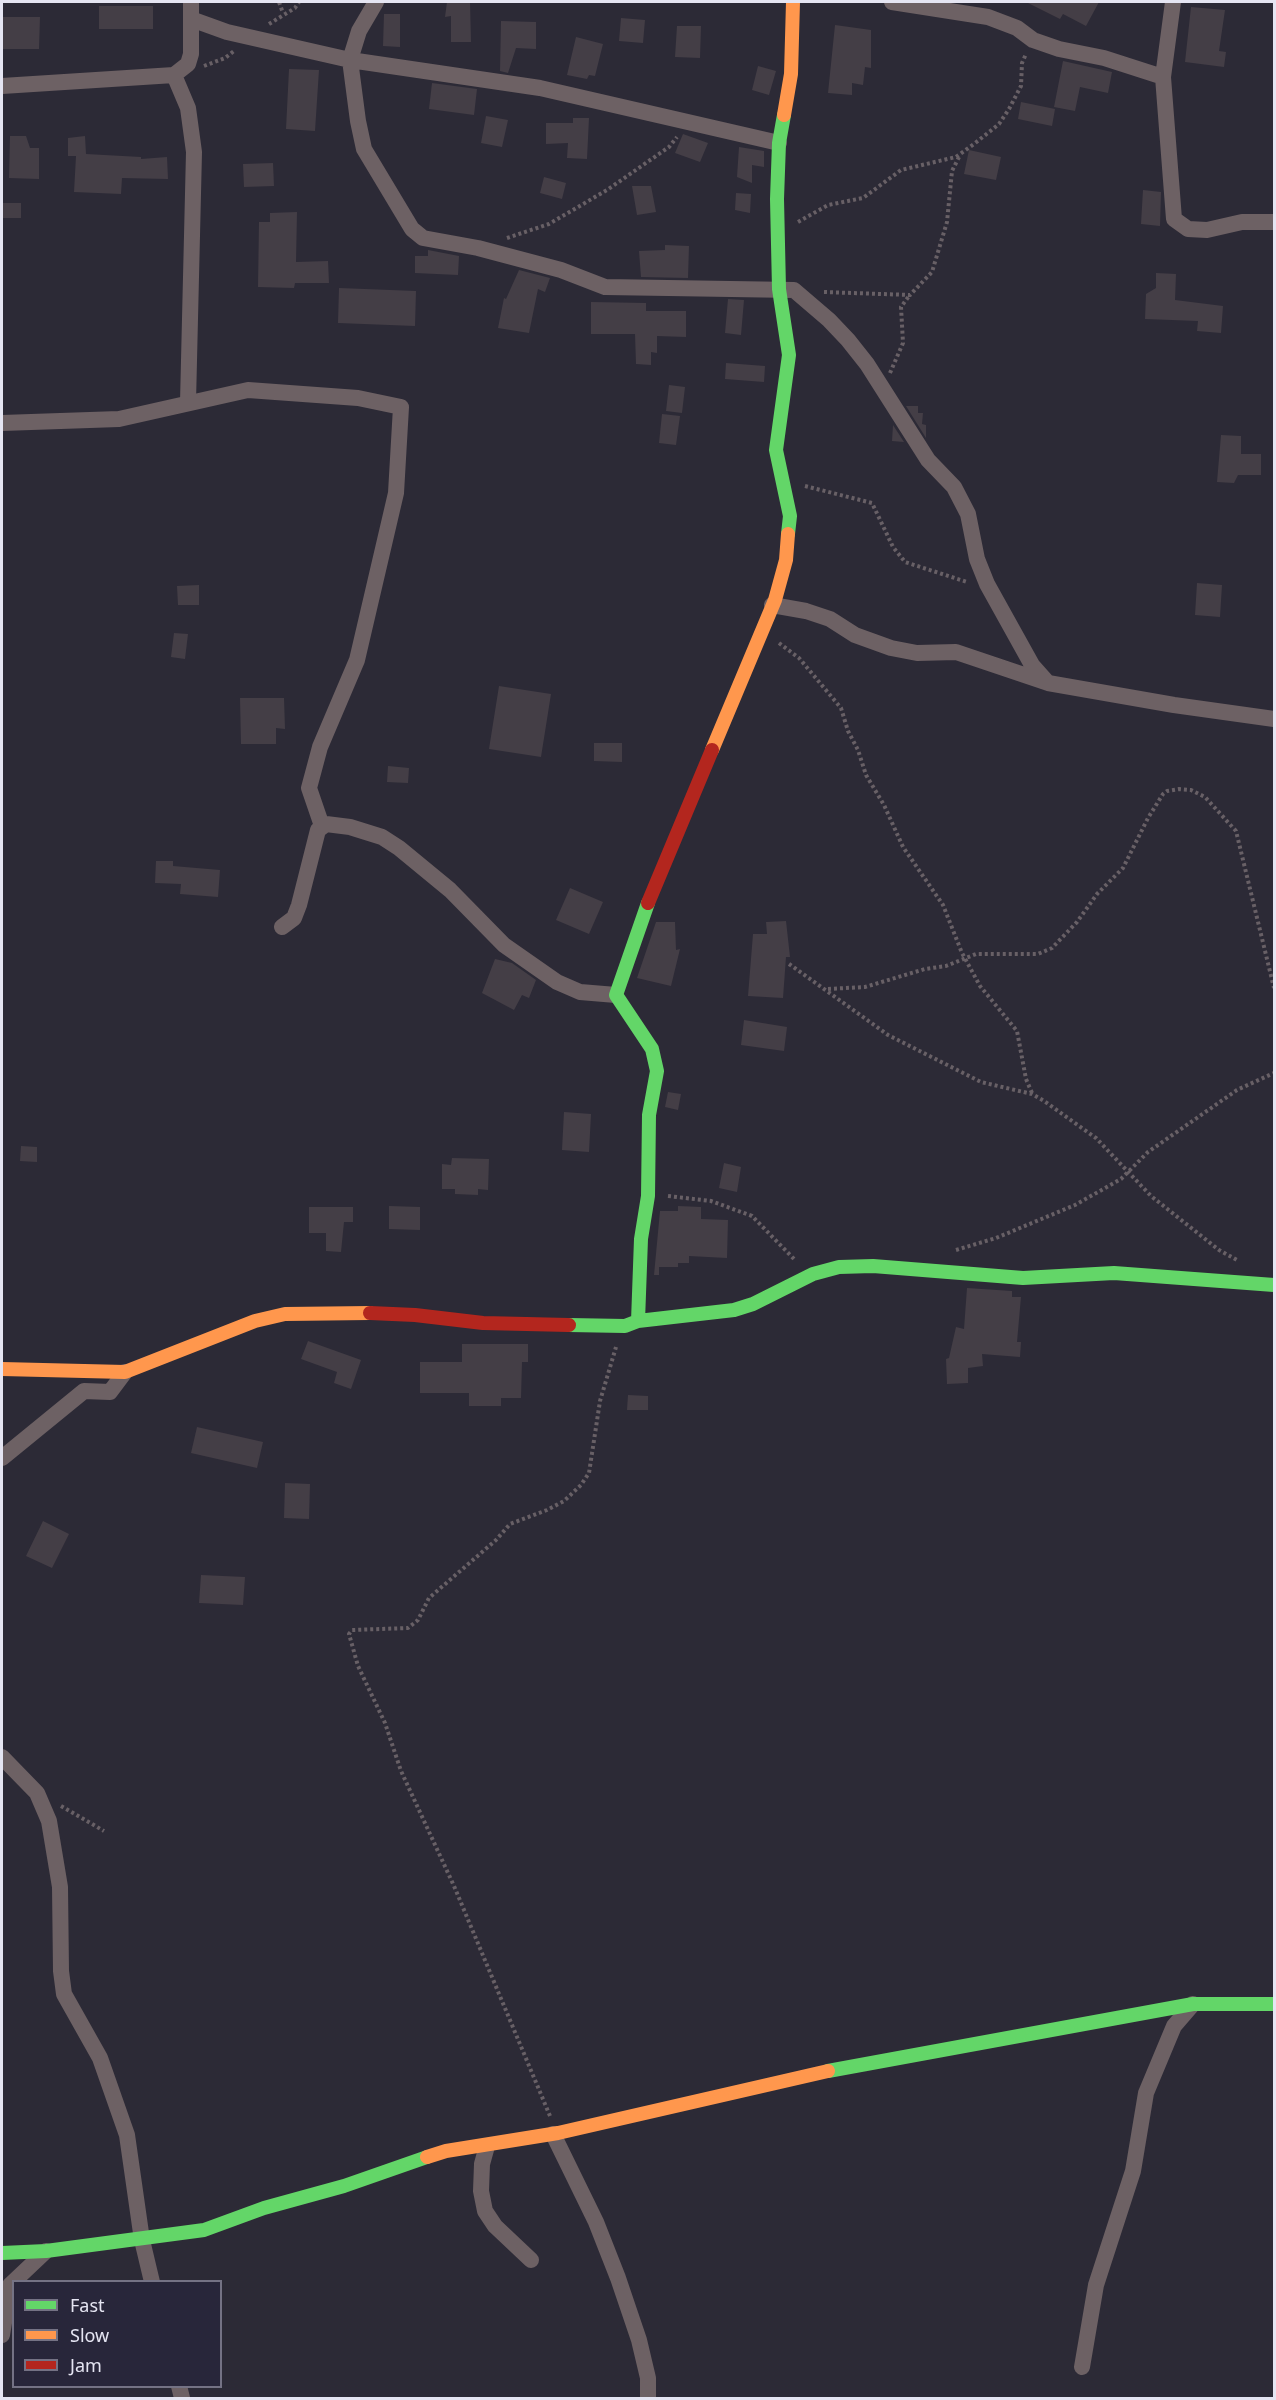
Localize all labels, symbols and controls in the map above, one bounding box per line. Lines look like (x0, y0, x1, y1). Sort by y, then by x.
legend (12, 2280, 222, 2388)
text: Fast (70, 2293, 105, 2317)
text: Slow (70, 2323, 109, 2347)
text: Jam (70, 2353, 102, 2377)

